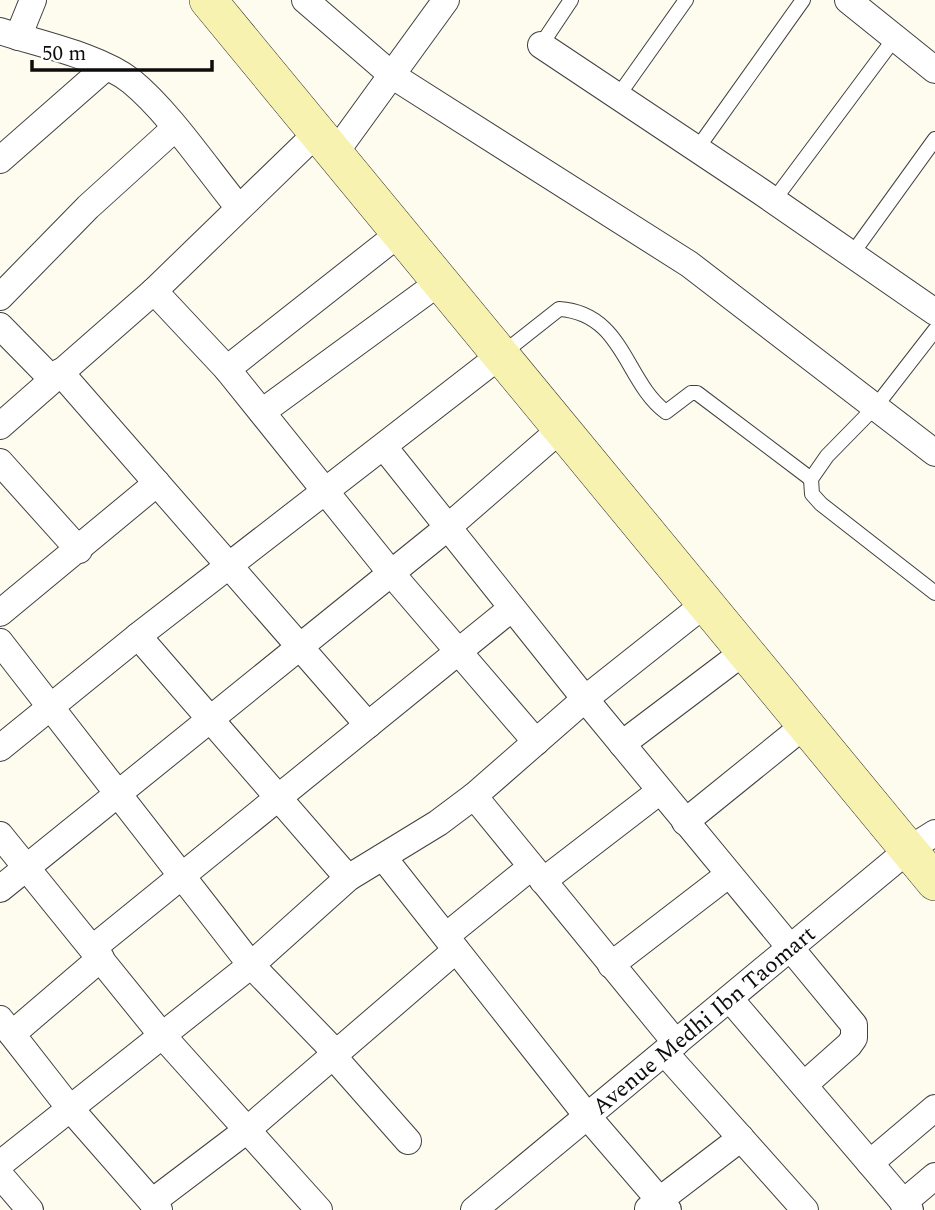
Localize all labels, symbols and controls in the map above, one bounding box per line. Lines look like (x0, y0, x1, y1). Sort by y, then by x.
scale bar (32, 28, 212, 72)
text: 50 m (42, 38, 86, 70)
street label: Avenue Medhi Ibn Taomart (585, 918, 824, 1124)

